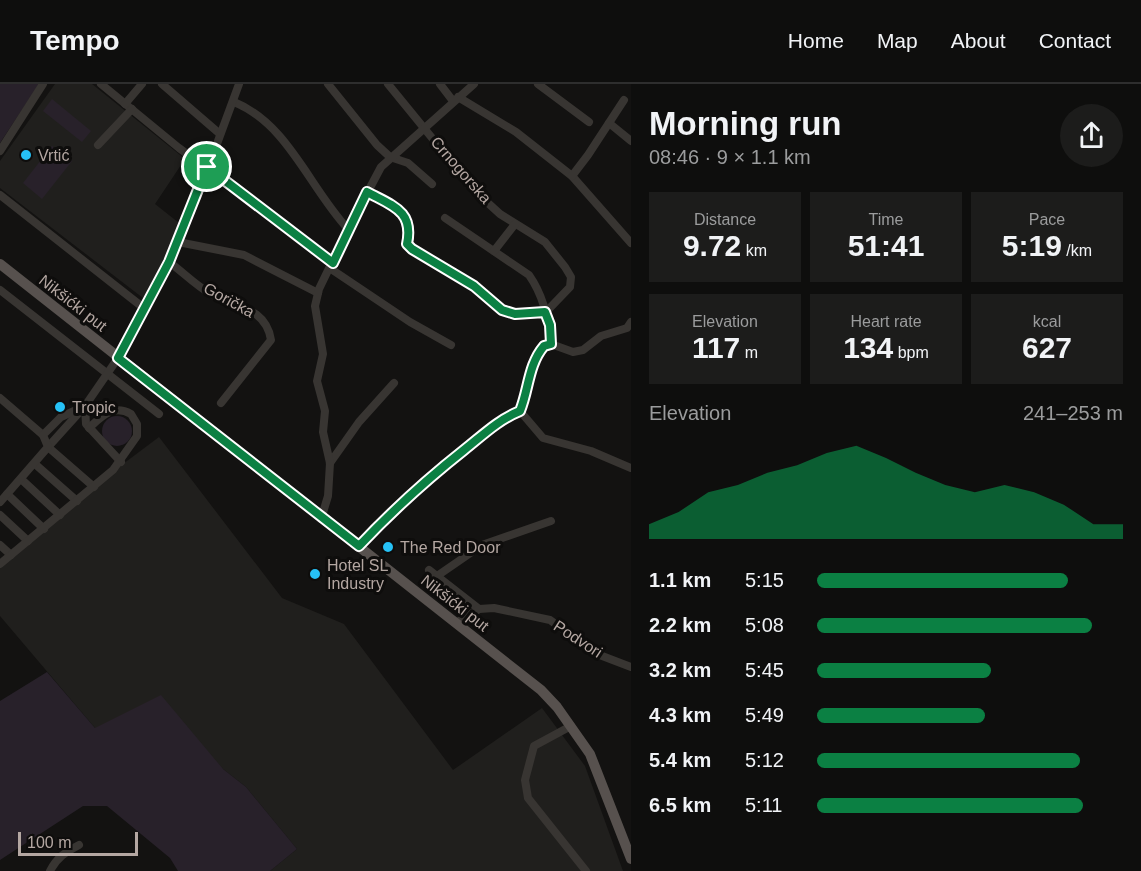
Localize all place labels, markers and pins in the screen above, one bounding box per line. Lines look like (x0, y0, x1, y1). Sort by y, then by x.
pin (181, 141, 232, 192)
place label: Vrtić (38, 147, 69, 164)
marker: Vrtić (19, 148, 33, 162)
place label: Tropic (72, 399, 116, 416)
marker: Tropic (53, 400, 67, 414)
place label: The Red Door (400, 539, 501, 556)
marker: The Red Door (381, 540, 395, 554)
place label: Hotel SL Industry (327, 557, 388, 592)
marker: Hotel SL Industry (308, 567, 322, 581)

